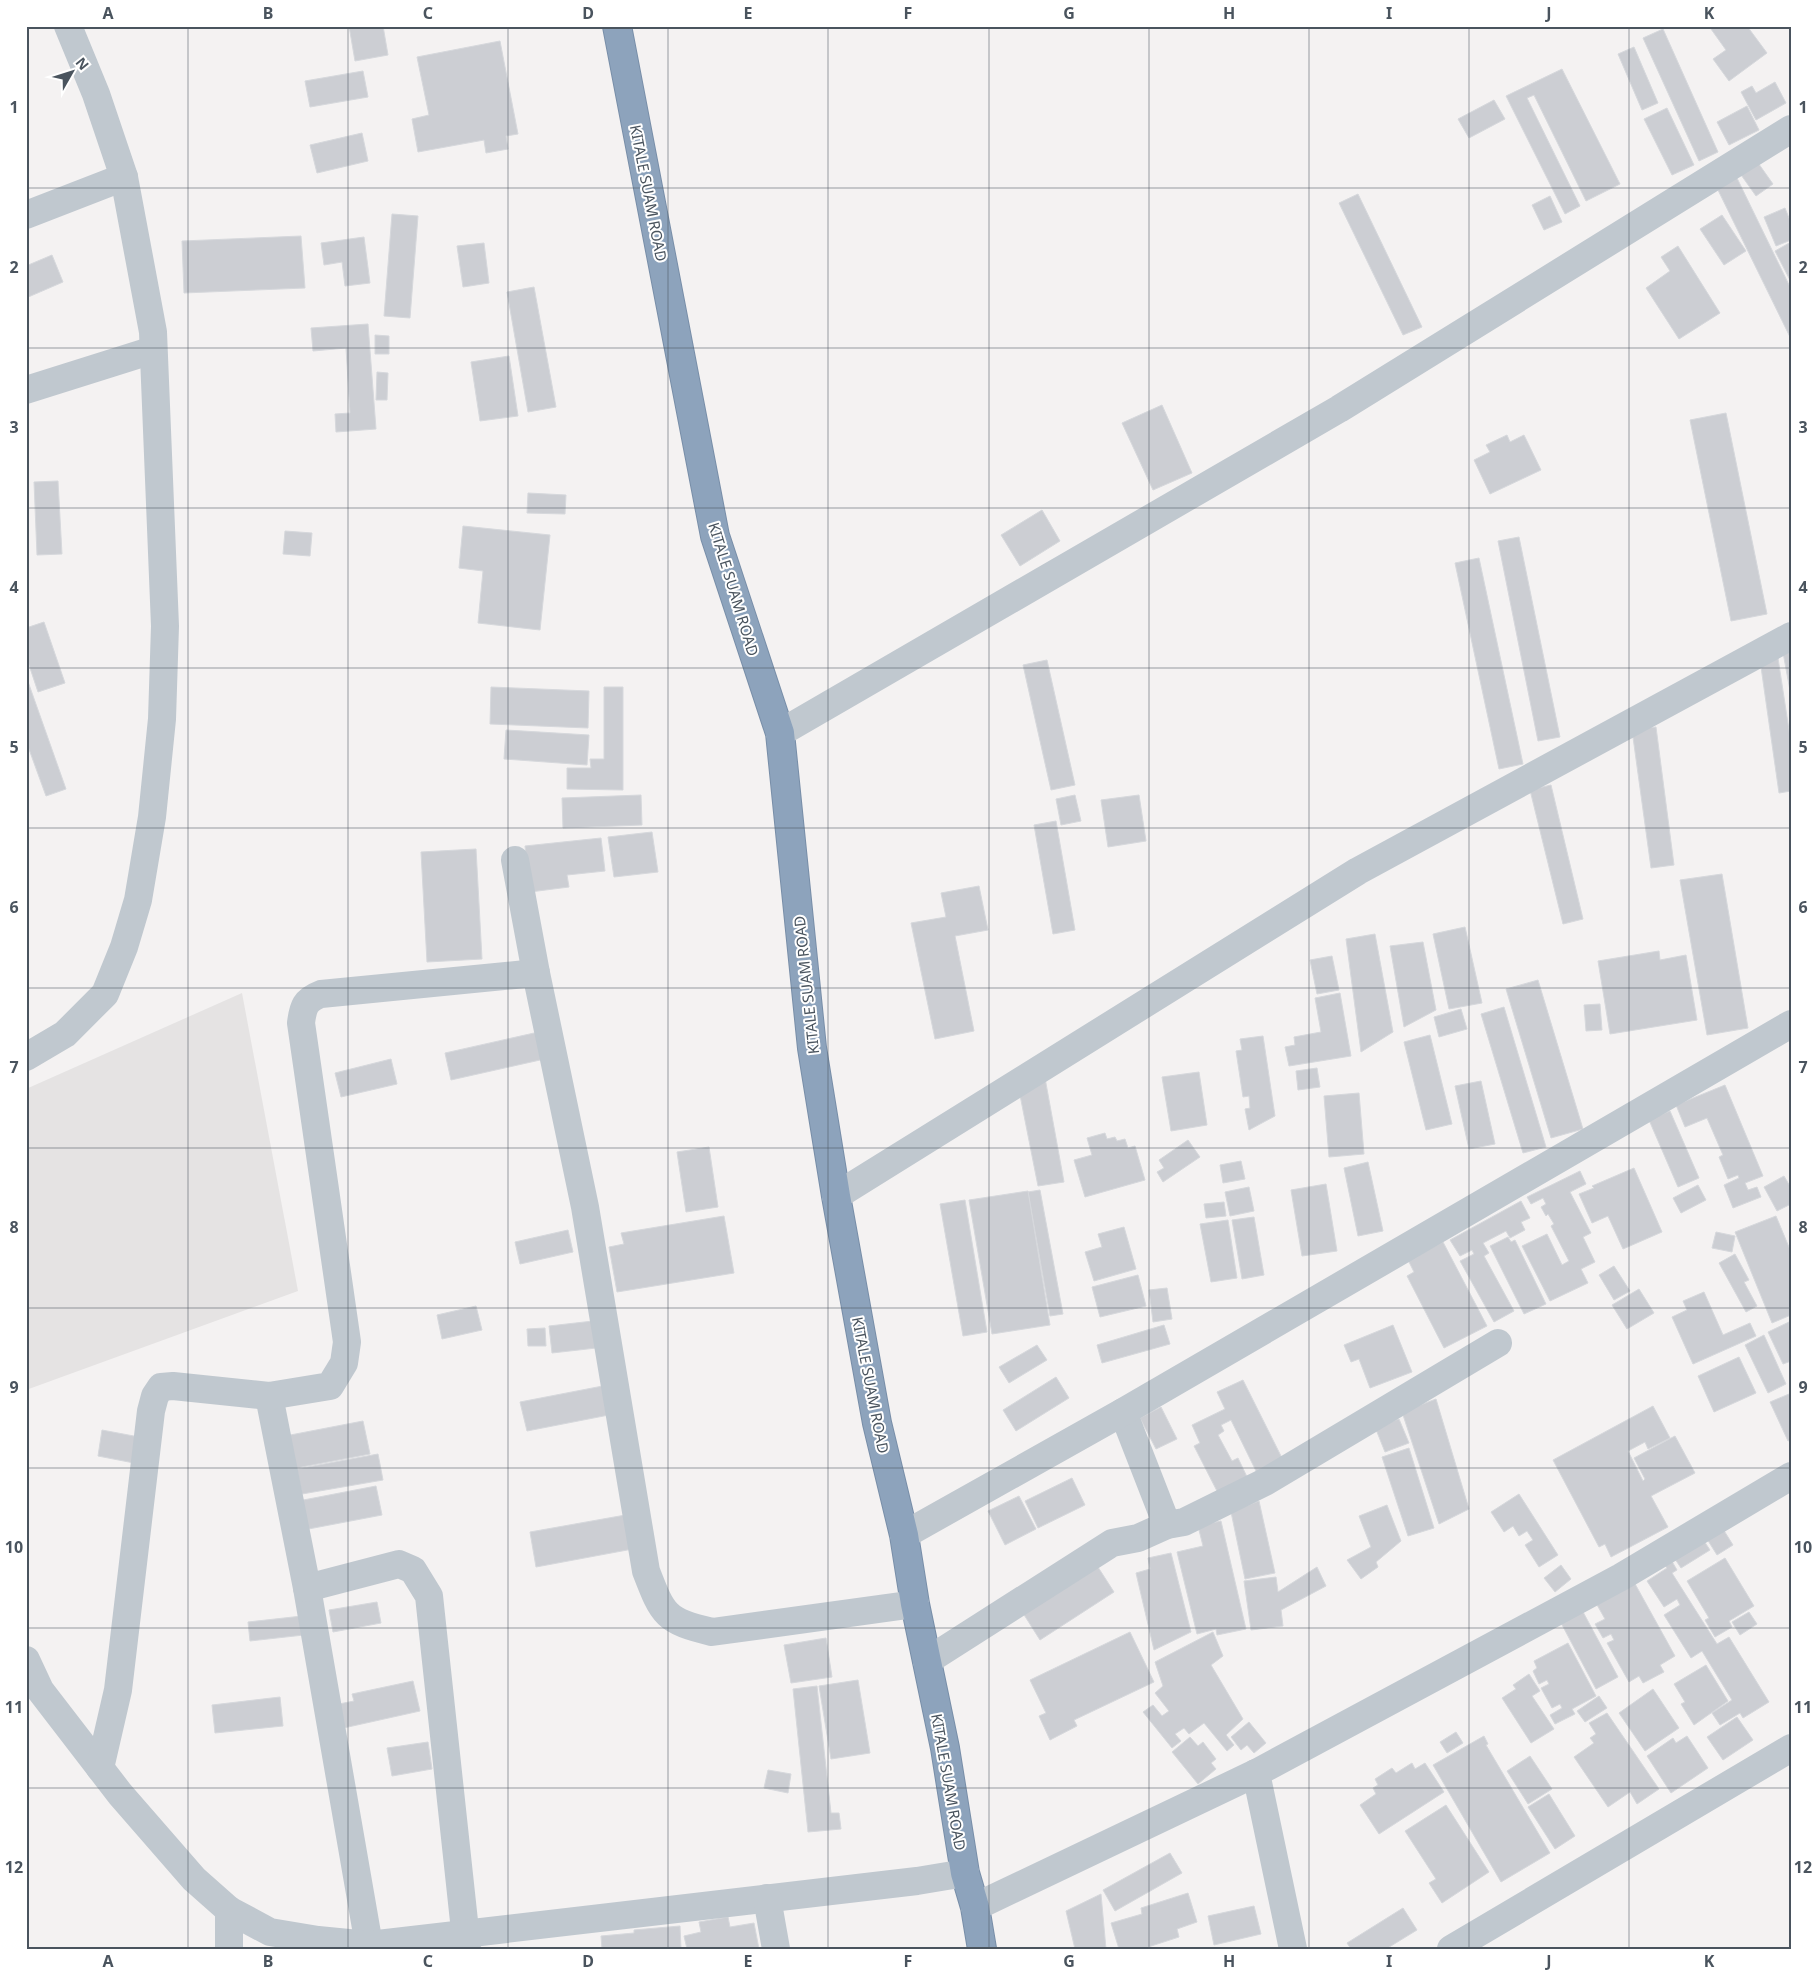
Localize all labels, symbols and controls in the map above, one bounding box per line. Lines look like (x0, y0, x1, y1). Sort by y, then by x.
text: A (102, 2, 114, 24)
text: B (263, 2, 273, 24)
text: C (423, 2, 433, 24)
text: D (582, 2, 594, 24)
text: E (744, 2, 753, 24)
text: F (904, 2, 912, 24)
text: G (1063, 2, 1075, 24)
text: H (1223, 2, 1235, 24)
text: I (1386, 2, 1392, 24)
text: J (1544, 2, 1552, 24)
text: K (1704, 2, 1715, 24)
north arrow (48, 48, 98, 98)
text: N (72, 53, 93, 74)
text: 1 (9, 96, 19, 118)
text: 1 (1798, 96, 1808, 118)
street label: KITALE SUAM ROAD (626, 123, 672, 263)
text: 2 (9, 256, 19, 278)
text: 2 (1798, 256, 1808, 278)
text: 3 (9, 416, 19, 438)
text: 3 (1798, 416, 1808, 438)
street label: KITALE SUAM ROAD (704, 520, 764, 658)
text: 4 (9, 576, 19, 598)
text: 4 (1798, 576, 1808, 598)
text: 5 (9, 736, 19, 758)
text: 5 (1798, 736, 1808, 758)
text: 6 (9, 896, 19, 918)
text: 6 (1798, 896, 1808, 918)
street label: KITALE SUAM ROAD (789, 915, 823, 1055)
text: 7 (9, 1056, 19, 1078)
text: 7 (1798, 1056, 1808, 1078)
text: 8 (9, 1216, 19, 1238)
text: 8 (1798, 1216, 1808, 1238)
street label: KITALE SUAM ROAD (848, 1315, 894, 1455)
text: 9 (9, 1376, 19, 1398)
text: 9 (1798, 1376, 1808, 1398)
text: 10 (5, 1536, 23, 1558)
text: 10 (1794, 1536, 1812, 1558)
text: 11 (5, 1696, 23, 1718)
text: 11 (1794, 1696, 1812, 1718)
street label: KITALE SUAM ROAD (927, 1712, 971, 1852)
text: 12 (5, 1856, 23, 1878)
text: 12 (1794, 1856, 1812, 1878)
text: A (102, 1950, 114, 1972)
text: B (263, 1950, 273, 1972)
text: C (423, 1950, 433, 1972)
text: D (582, 1950, 594, 1972)
text: E (744, 1950, 753, 1972)
text: F (904, 1950, 912, 1972)
text: G (1063, 1950, 1075, 1972)
text: H (1223, 1950, 1235, 1972)
text: I (1386, 1950, 1392, 1972)
text: J (1544, 1950, 1552, 1972)
text: K (1704, 1950, 1715, 1972)

